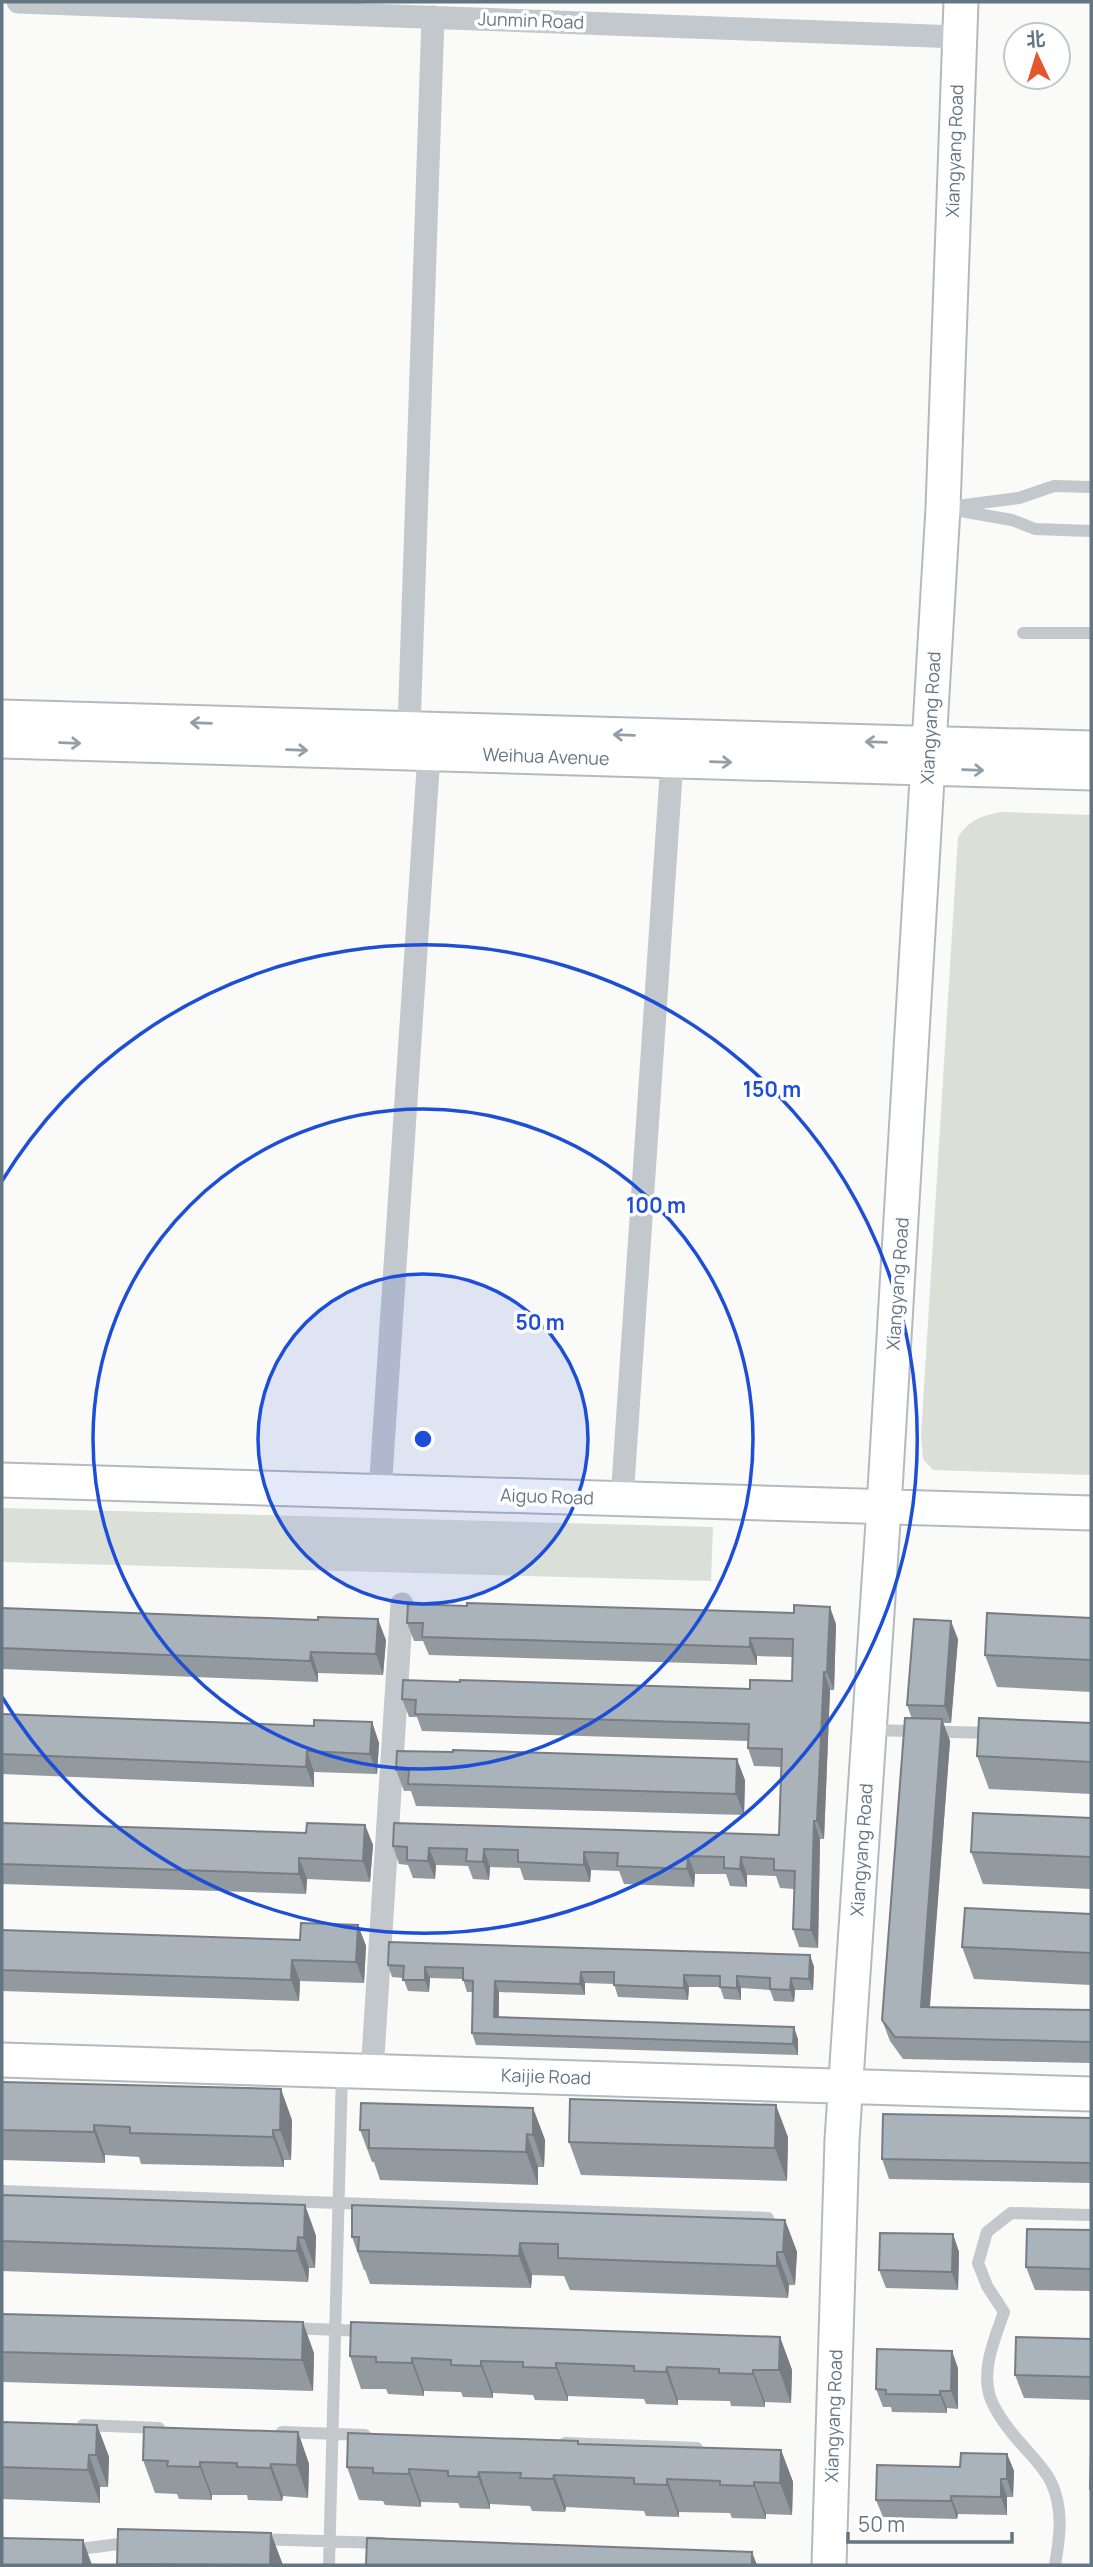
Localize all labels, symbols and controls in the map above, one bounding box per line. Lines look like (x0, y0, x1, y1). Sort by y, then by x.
street label: Junmin Road (478, 6, 584, 34)
north arrow (1002, 21, 1072, 91)
text: 北 (1025, 25, 1046, 53)
street label: Xiangyang Road (940, 84, 968, 218)
street label: Xiangyang Road (915, 651, 945, 785)
one-way arrow (190, 716, 213, 729)
one-way arrow (613, 728, 636, 741)
one-way arrow (865, 735, 888, 749)
one-way arrow (58, 737, 81, 750)
street label: Weihua Avenue (482, 742, 610, 770)
one-way arrow (286, 743, 309, 756)
one-way arrow (709, 756, 732, 769)
one-way arrow (961, 763, 984, 776)
text: 150 m (743, 1075, 801, 1103)
text: 100 m (626, 1191, 686, 1219)
street label: Xiangyang Road (880, 1217, 914, 1351)
text: 50 m (515, 1308, 565, 1336)
centre of rings (411, 1427, 435, 1451)
street label: Aiguo Road (500, 1482, 594, 1510)
street label: Xiangyang Road (844, 1783, 878, 1917)
street label: Kaijie Road (500, 2062, 592, 2090)
street label: Xiangyang Road (819, 2349, 847, 2483)
scale bar (848, 2500, 1012, 2544)
text: 50 m (858, 2510, 905, 2538)

